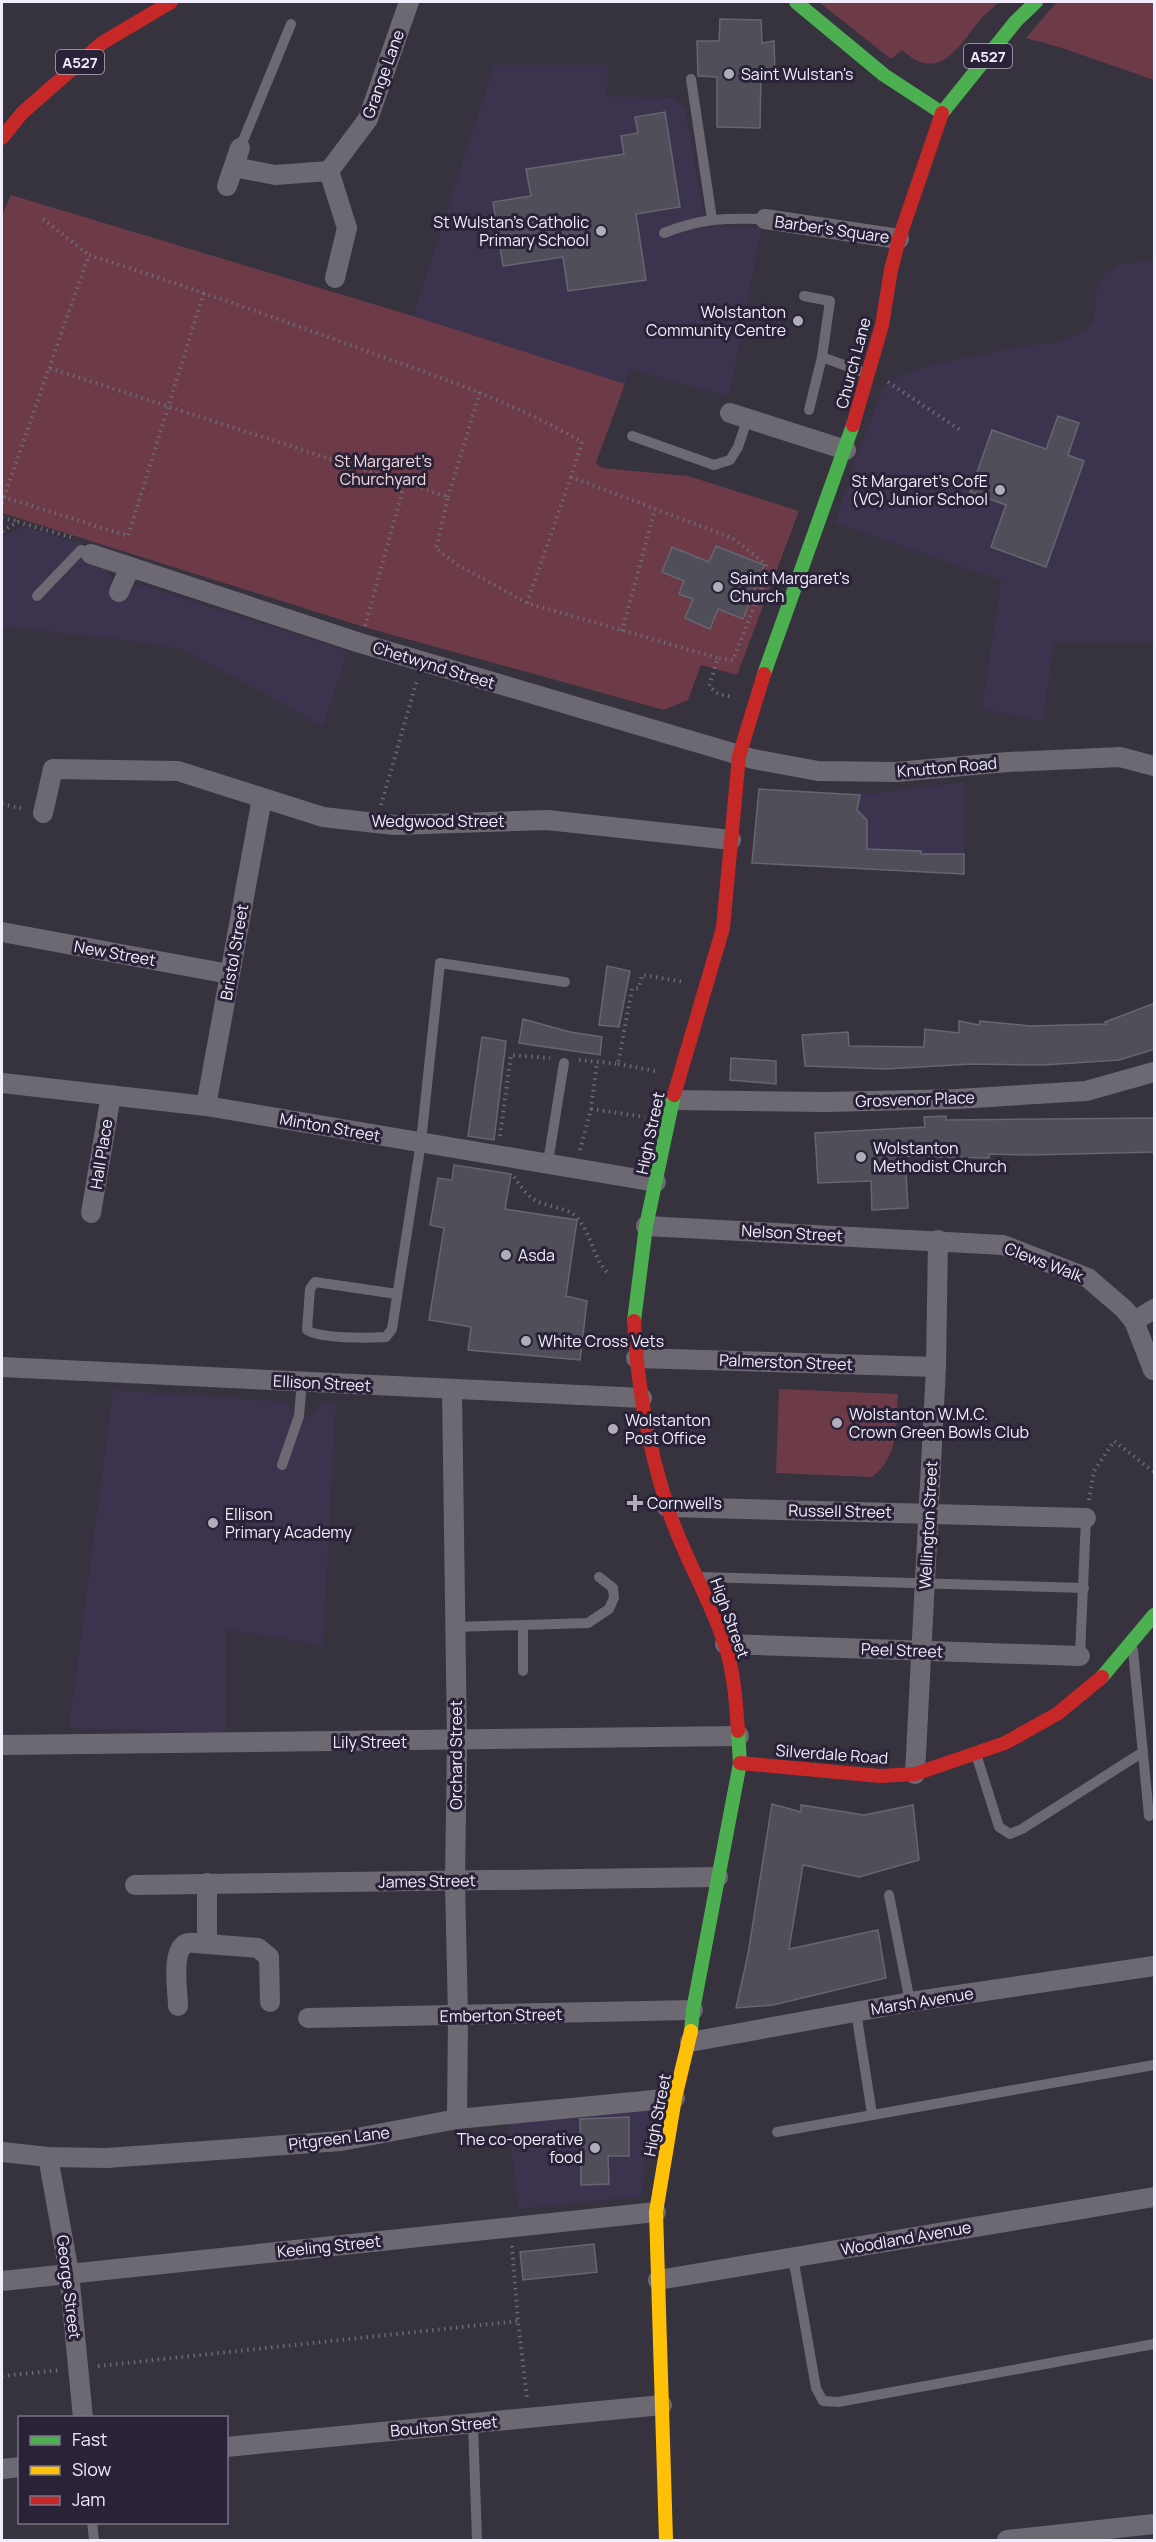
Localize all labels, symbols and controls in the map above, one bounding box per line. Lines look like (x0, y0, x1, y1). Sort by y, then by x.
street label: Grange Lane (357, 27, 409, 121)
road number: A527 (964, 44, 1012, 68)
road number: A527 (56, 50, 104, 74)
place label: Saint Wulstan's (741, 63, 853, 85)
marker: Saint Wulstan's (722, 67, 736, 81)
street label: Barber's Square (773, 210, 891, 248)
place label: St Wulstan's Catholic Primary School (433, 211, 589, 251)
marker: St Wulstan's Catholic Primary School (594, 224, 608, 238)
place label: Wolstanton Community Centre (646, 301, 786, 341)
marker: Wolstanton Community Centre (791, 314, 805, 328)
street label: Church Lane (830, 315, 876, 411)
park label: St Margaret’s Churchyard (334, 450, 432, 490)
place label: St Margaret's CofE (VC) Junior School (851, 470, 988, 510)
marker: St Margaret's CofE (VC) Junior School (993, 483, 1007, 497)
place label: Saint Margaret's Church (730, 567, 850, 607)
marker: Saint Margaret's Church (711, 580, 725, 594)
street label: Chetwynd Street (370, 636, 498, 694)
street label: Knutton Road (896, 752, 998, 782)
street label: Wedgwood Street (372, 810, 504, 832)
street label: Bristol Street (215, 902, 253, 1002)
street label: New Street (72, 935, 158, 971)
street label: Grosvenor Place (855, 1086, 975, 1112)
street label: High Street (631, 1090, 669, 1176)
street label: Minton Street (278, 1107, 382, 1147)
street label: Hall Place (85, 1117, 117, 1191)
place label: Wolstanton Methodist Church (873, 1137, 1007, 1177)
marker: Wolstanton Methodist Church (854, 1150, 868, 1164)
street label: Nelson Street (741, 1219, 843, 1247)
street label: Clews Walk (1002, 1237, 1087, 1287)
place label: Asda (518, 1244, 555, 1266)
marker: Asda (499, 1248, 513, 1262)
place label: White Cross Vets (538, 1330, 664, 1352)
marker: White Cross Vets (519, 1334, 533, 1348)
street label: Palmerston Street (719, 1349, 853, 1375)
street label: Ellison Street (273, 1369, 371, 1397)
place label: Wolstanton W.M.C. Crown Green Bowls Club (849, 1403, 1029, 1443)
place label: Wolstanton Post Office (625, 1409, 710, 1449)
marker: Wolstanton W.M.C. Crown Green Bowls Club (830, 1416, 844, 1430)
marker: Wolstanton Post Office (606, 1422, 620, 1436)
street label: Wellington Street (914, 1460, 942, 1590)
place label: Cornwell's (647, 1492, 722, 1514)
marker: Cornwell's (628, 1496, 642, 1510)
street label: Russell Street (788, 1499, 892, 1523)
place label: Ellison Primary Academy (225, 1503, 353, 1543)
marker: Ellison Primary Academy (206, 1516, 220, 1530)
street label: High Street (705, 1575, 755, 1661)
street label: Peel Street (861, 1638, 943, 1662)
street label: Orchard Street (445, 1700, 467, 1810)
street label: Lily Street (333, 1731, 407, 1753)
street label: Silverdale Road (775, 1739, 889, 1769)
street label: James Street (378, 1869, 476, 1893)
street label: Marsh Avenue (869, 1982, 975, 2020)
street label: Emberton Street (440, 2003, 562, 2027)
street label: High Street (638, 2072, 676, 2158)
street label: Pitgreen Lane (287, 2121, 391, 2155)
place label: The co-operative food (457, 2128, 583, 2168)
marker: The co-operative food (588, 2141, 602, 2155)
street label: Woodland Avenue (839, 2216, 973, 2260)
street label: Keeling Street (276, 2230, 382, 2262)
street label: George Street (52, 2234, 86, 2340)
street label: Boulton Street (389, 2410, 499, 2442)
legend (18, 2416, 228, 2524)
text: Fast (72, 2427, 107, 2451)
text: Slow (72, 2457, 112, 2481)
text: Jam (72, 2487, 106, 2511)

